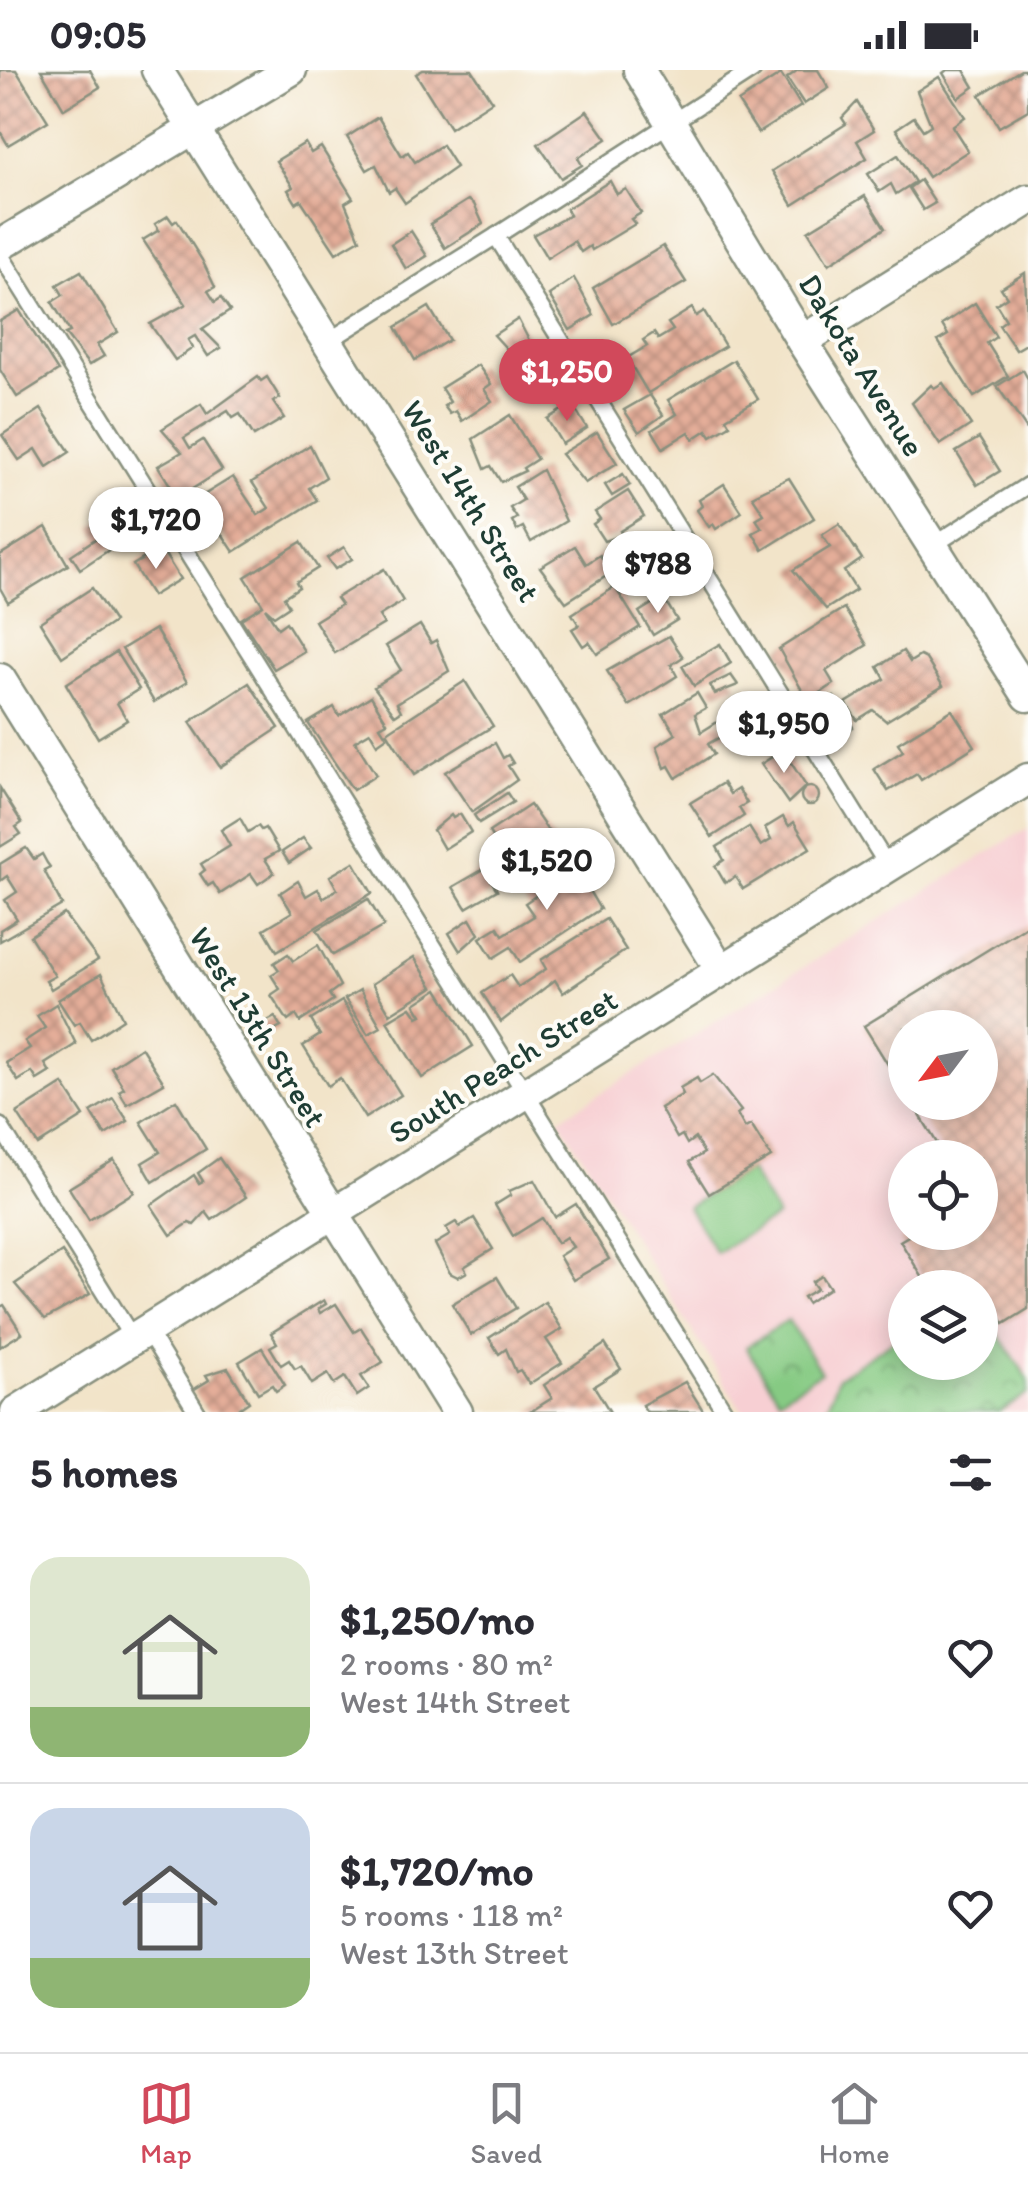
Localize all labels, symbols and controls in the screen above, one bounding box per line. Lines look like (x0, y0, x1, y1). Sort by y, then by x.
text: 09:05 (50, 12, 146, 58)
street label: Dakota Avenue (791, 267, 933, 463)
pin: $1,250 (486, 339, 648, 424)
text: $1,250 (521, 352, 613, 390)
street label: West 14th Street (394, 393, 548, 609)
pin: $1,720 (75, 487, 237, 572)
text: $1,720 (110, 500, 202, 538)
pin: $788 (599, 531, 717, 616)
text: $788 (624, 544, 692, 582)
pin: $1,950 (703, 691, 865, 776)
text: $1,950 (738, 704, 830, 742)
pin: $1,520 (466, 828, 628, 913)
text: $1,520 (501, 841, 593, 879)
street label: West 13th Street (181, 920, 335, 1134)
street label: South Peach Street (382, 980, 624, 1152)
north arrow (888, 1010, 998, 1120)
map controls (888, 1010, 998, 1380)
button: locate (888, 1140, 998, 1250)
button: layers (888, 1270, 998, 1380)
icon: filters (943, 1445, 998, 1500)
text: 5 homes (30, 1447, 178, 1498)
text: $1,250/mo (340, 1594, 535, 1645)
icon: home (110, 1597, 230, 1717)
icon: heart (943, 1630, 998, 1685)
text: 2 rooms · 80 m² (340, 1645, 553, 1683)
text: West 14th Street (340, 1683, 571, 1721)
text: $1,720/mo (340, 1845, 534, 1896)
icon: home (110, 1848, 230, 1968)
icon: heart (943, 1881, 998, 1936)
text: 5 rooms · 118 m² (340, 1896, 563, 1934)
text: West 13th Street (340, 1934, 569, 1972)
tab: Map (139, 2076, 194, 2170)
tab: Saved (471, 2076, 542, 2170)
tab: Home (819, 2076, 890, 2170)

